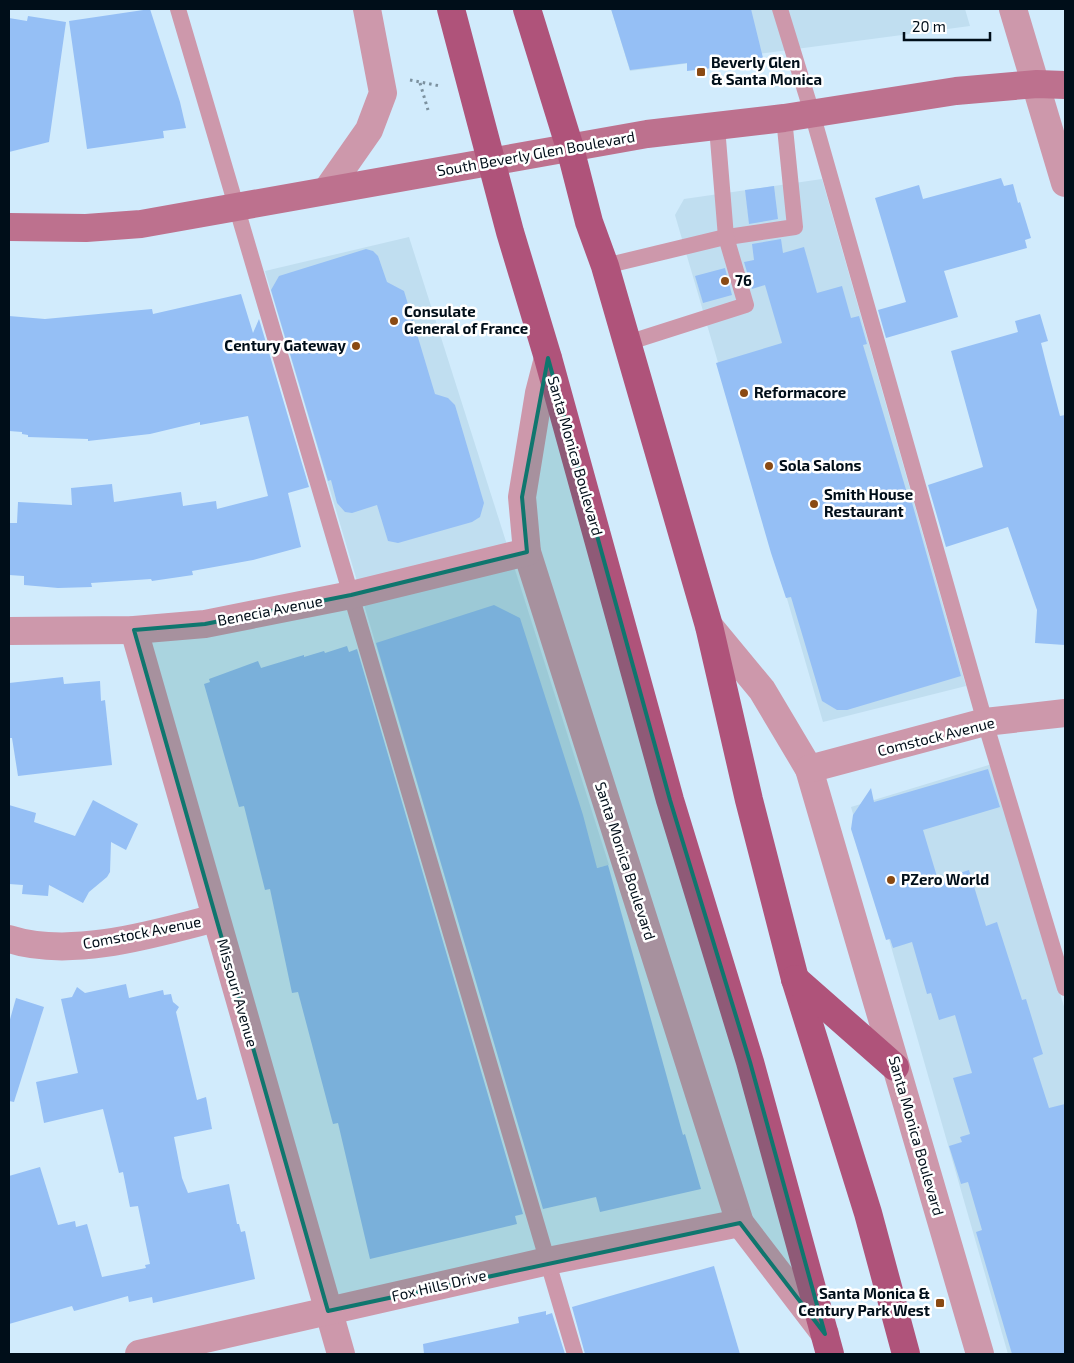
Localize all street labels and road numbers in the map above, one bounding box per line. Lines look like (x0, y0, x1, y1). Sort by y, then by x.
street label: South Beverly Glen Boulevard (435, 127, 636, 179)
street label: Santa Monica Boulevard (545, 374, 607, 538)
street label: Benecia Avenue (216, 591, 324, 629)
street label: Comstock Avenue (875, 713, 996, 759)
street label: Santa Monica Boulevard (592, 779, 660, 942)
street label: Comstock Avenue (81, 912, 202, 952)
street label: Missouri Avenue (214, 936, 262, 1049)
street label: Santa Monica Boulevard (886, 1054, 948, 1218)
street label: Fox Hills Drive (390, 1265, 488, 1305)

